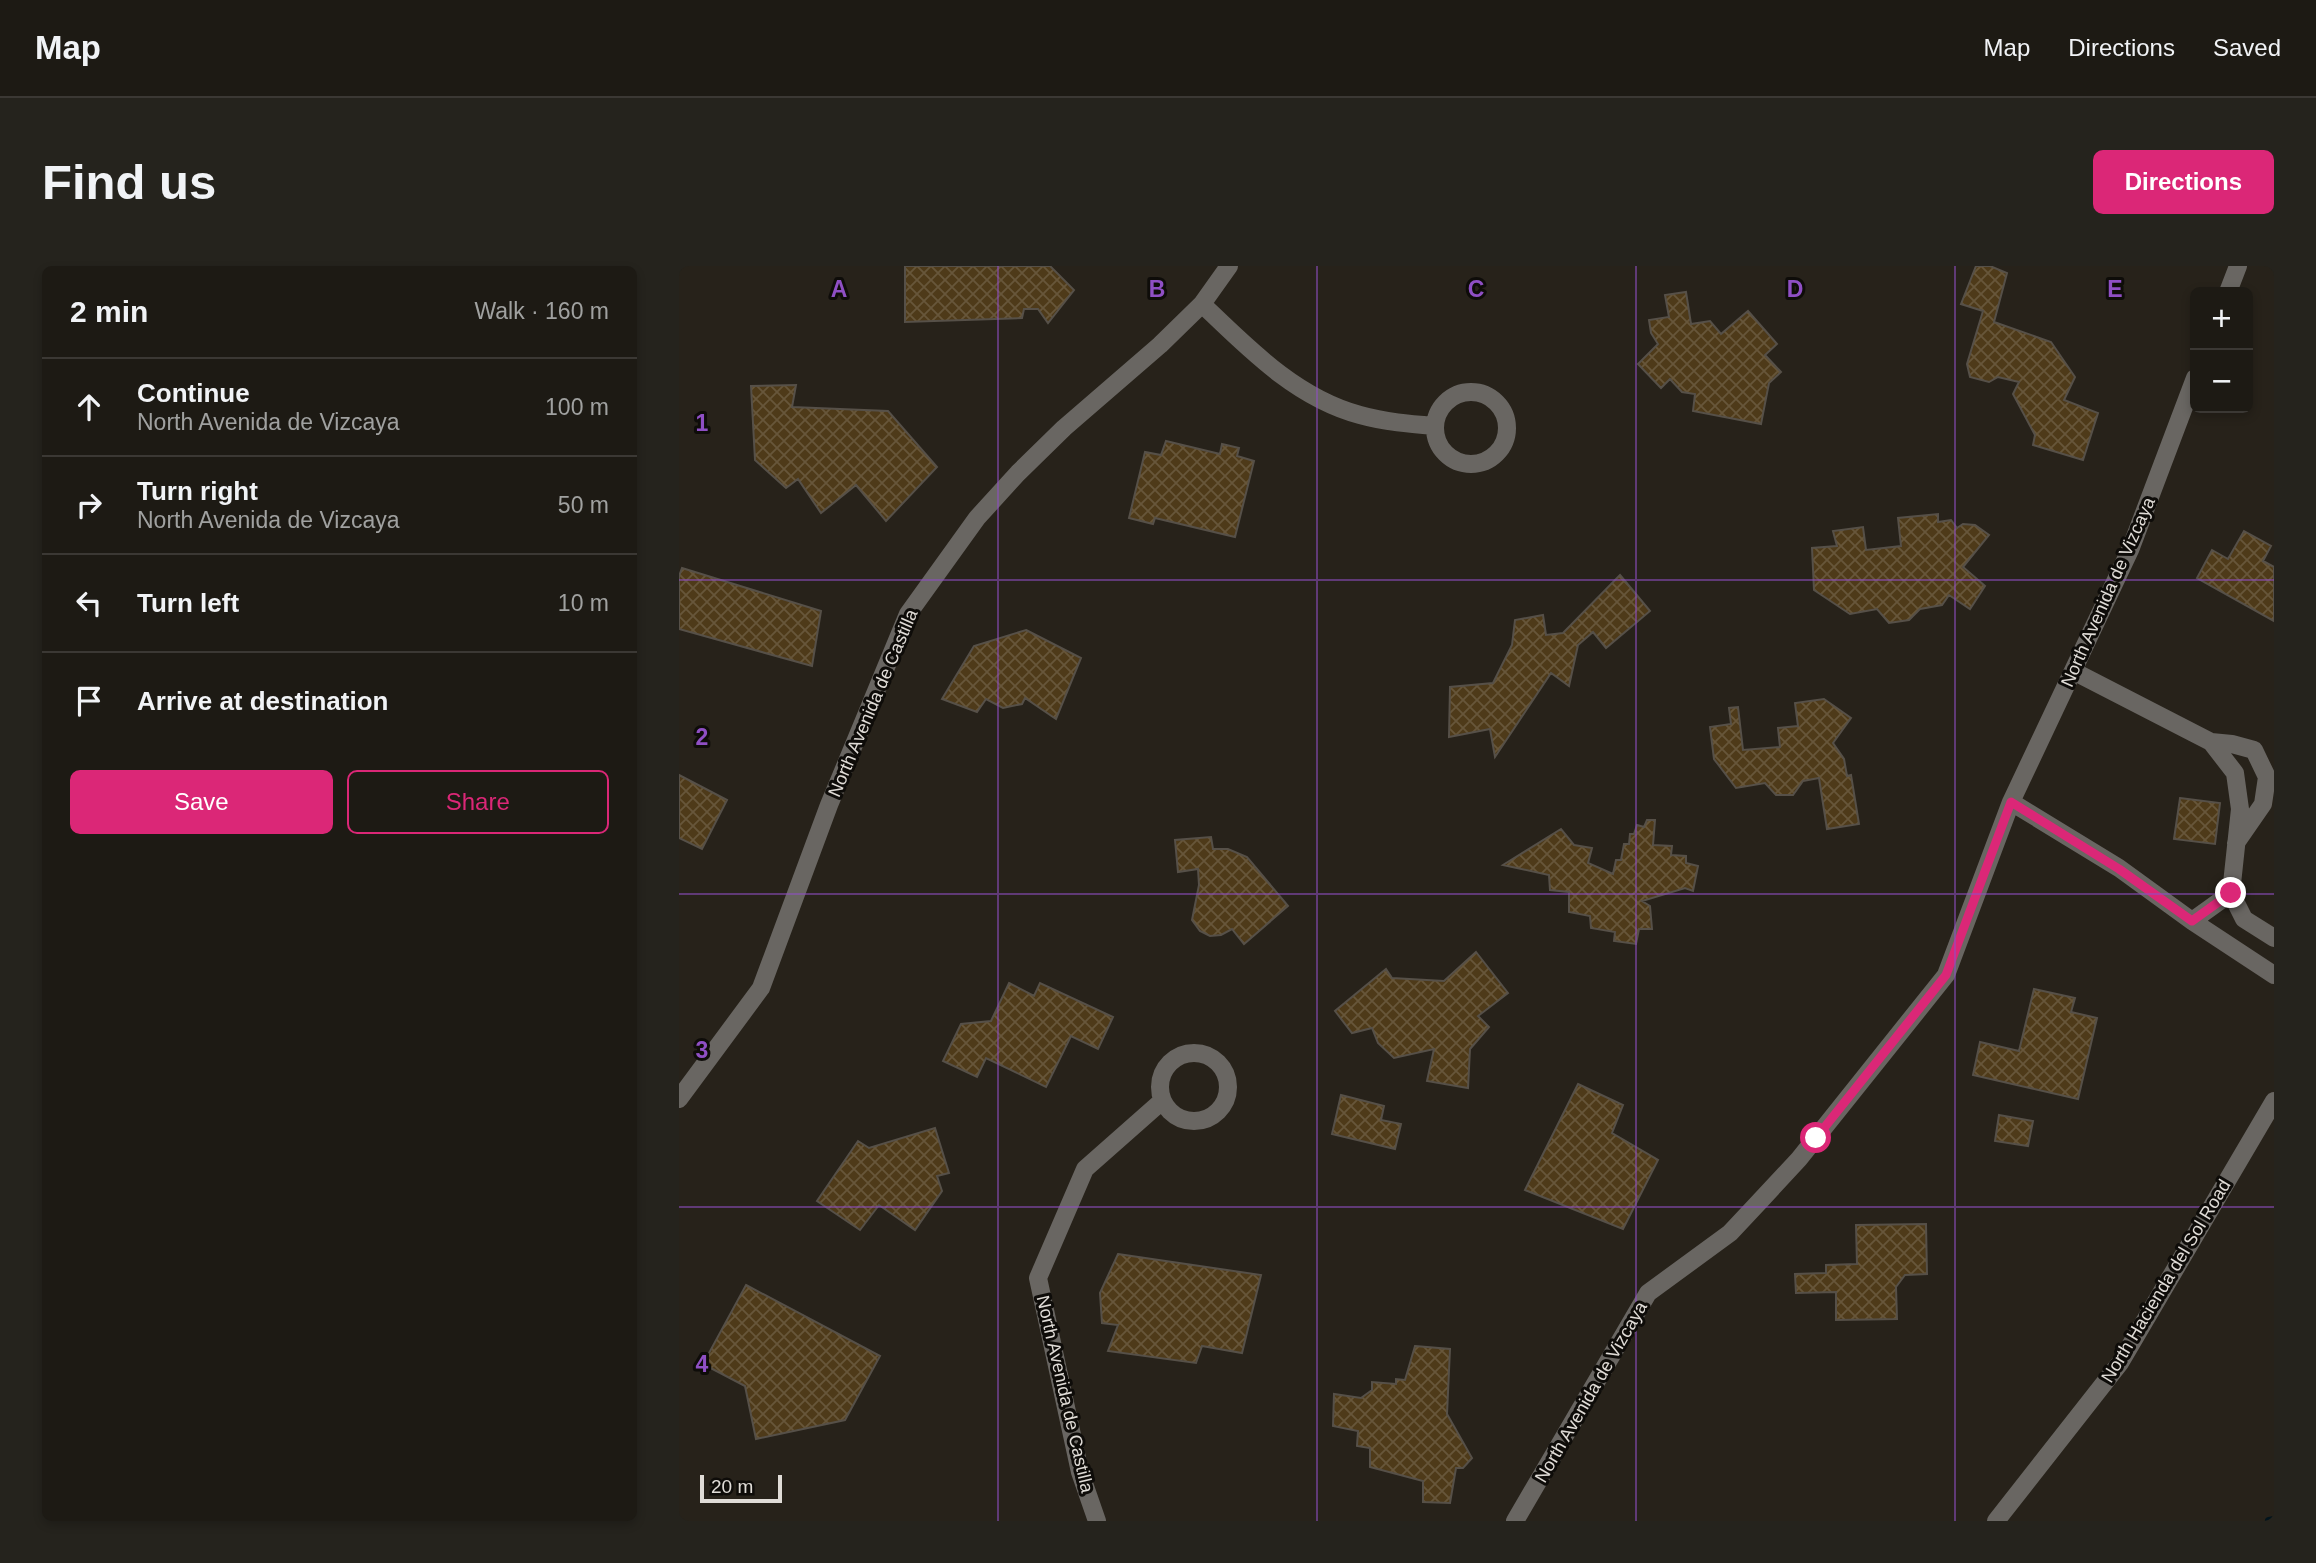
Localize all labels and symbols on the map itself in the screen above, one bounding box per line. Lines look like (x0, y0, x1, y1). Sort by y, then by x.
text: A (831, 276, 847, 302)
text: B (1149, 276, 1165, 302)
text: C (1468, 276, 1484, 302)
text: D (1787, 276, 1803, 302)
text: E (2107, 276, 2123, 302)
text: 1 (696, 410, 709, 436)
street label: North Avenida de Vizcaya (2057, 493, 2159, 690)
street label: North Avenida de Castilla (824, 605, 922, 800)
text: 2 (696, 724, 708, 750)
route end (2215, 877, 2246, 908)
text: 3 (696, 1037, 708, 1063)
route start (1800, 1122, 1831, 1153)
street label: North Hacienda del Sol Road (2097, 1176, 2235, 1386)
street label: North Avenida de Castilla (1033, 1293, 1098, 1496)
street label: North Avenida de Vizcaya (1531, 1297, 1652, 1486)
text: 4 (696, 1351, 709, 1377)
scale bar (700, 1472, 782, 1504)

